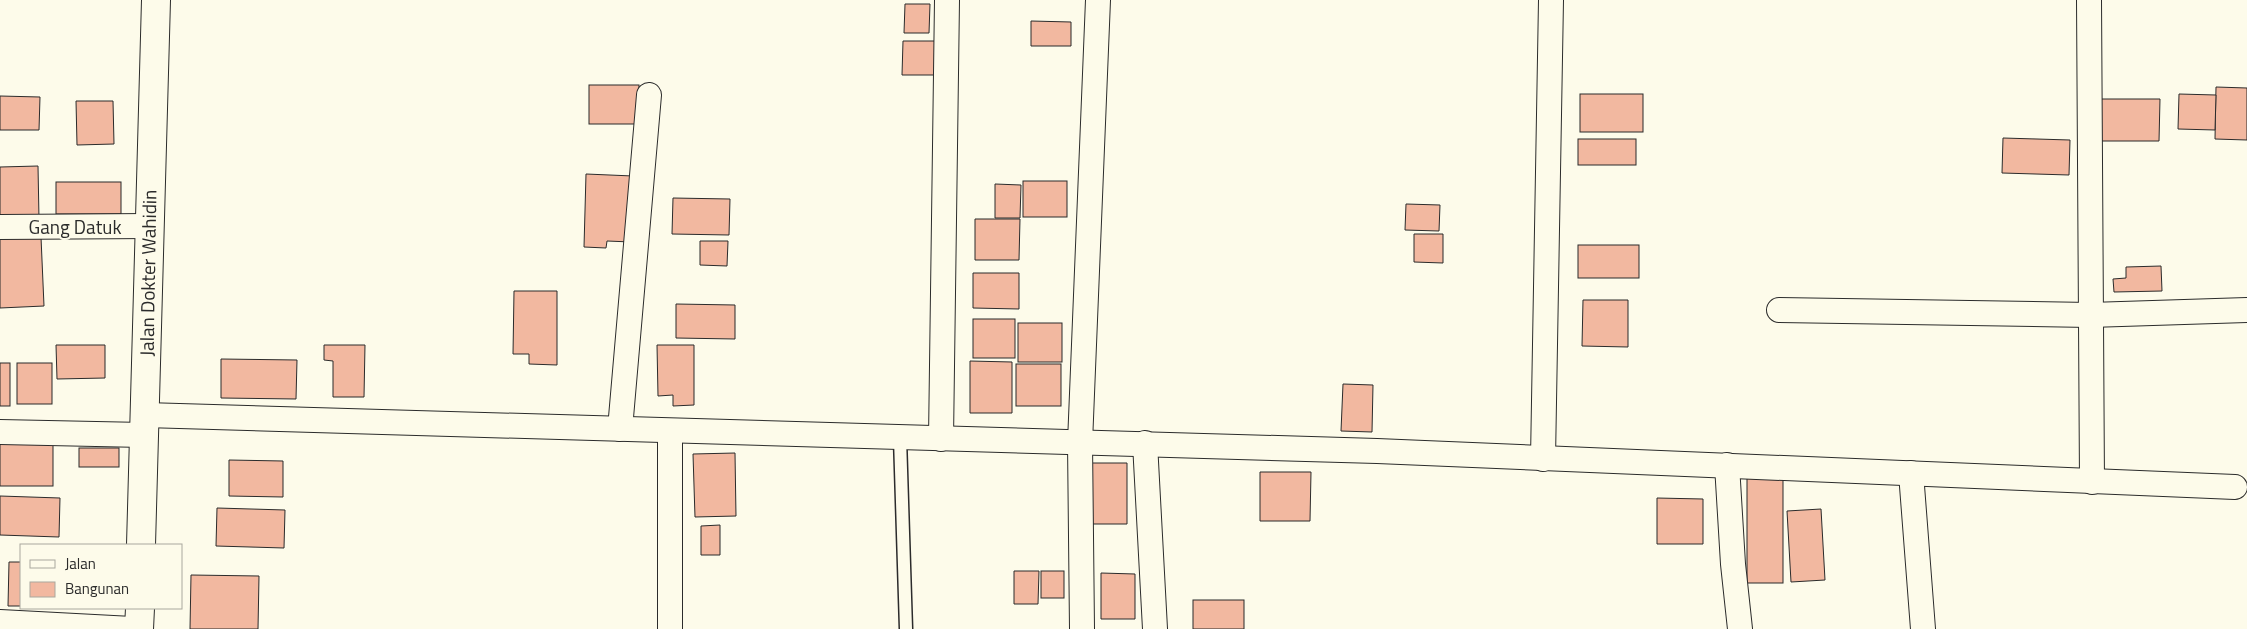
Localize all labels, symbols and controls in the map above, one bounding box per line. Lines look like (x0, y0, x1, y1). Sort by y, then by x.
street label: Jalan Dokter Wahidin (132, 189, 163, 357)
street label: Gang Datuk (28, 212, 122, 241)
legend (20, 544, 182, 609)
text: Jalan (65, 552, 96, 575)
text: Bangunan (65, 577, 129, 600)

